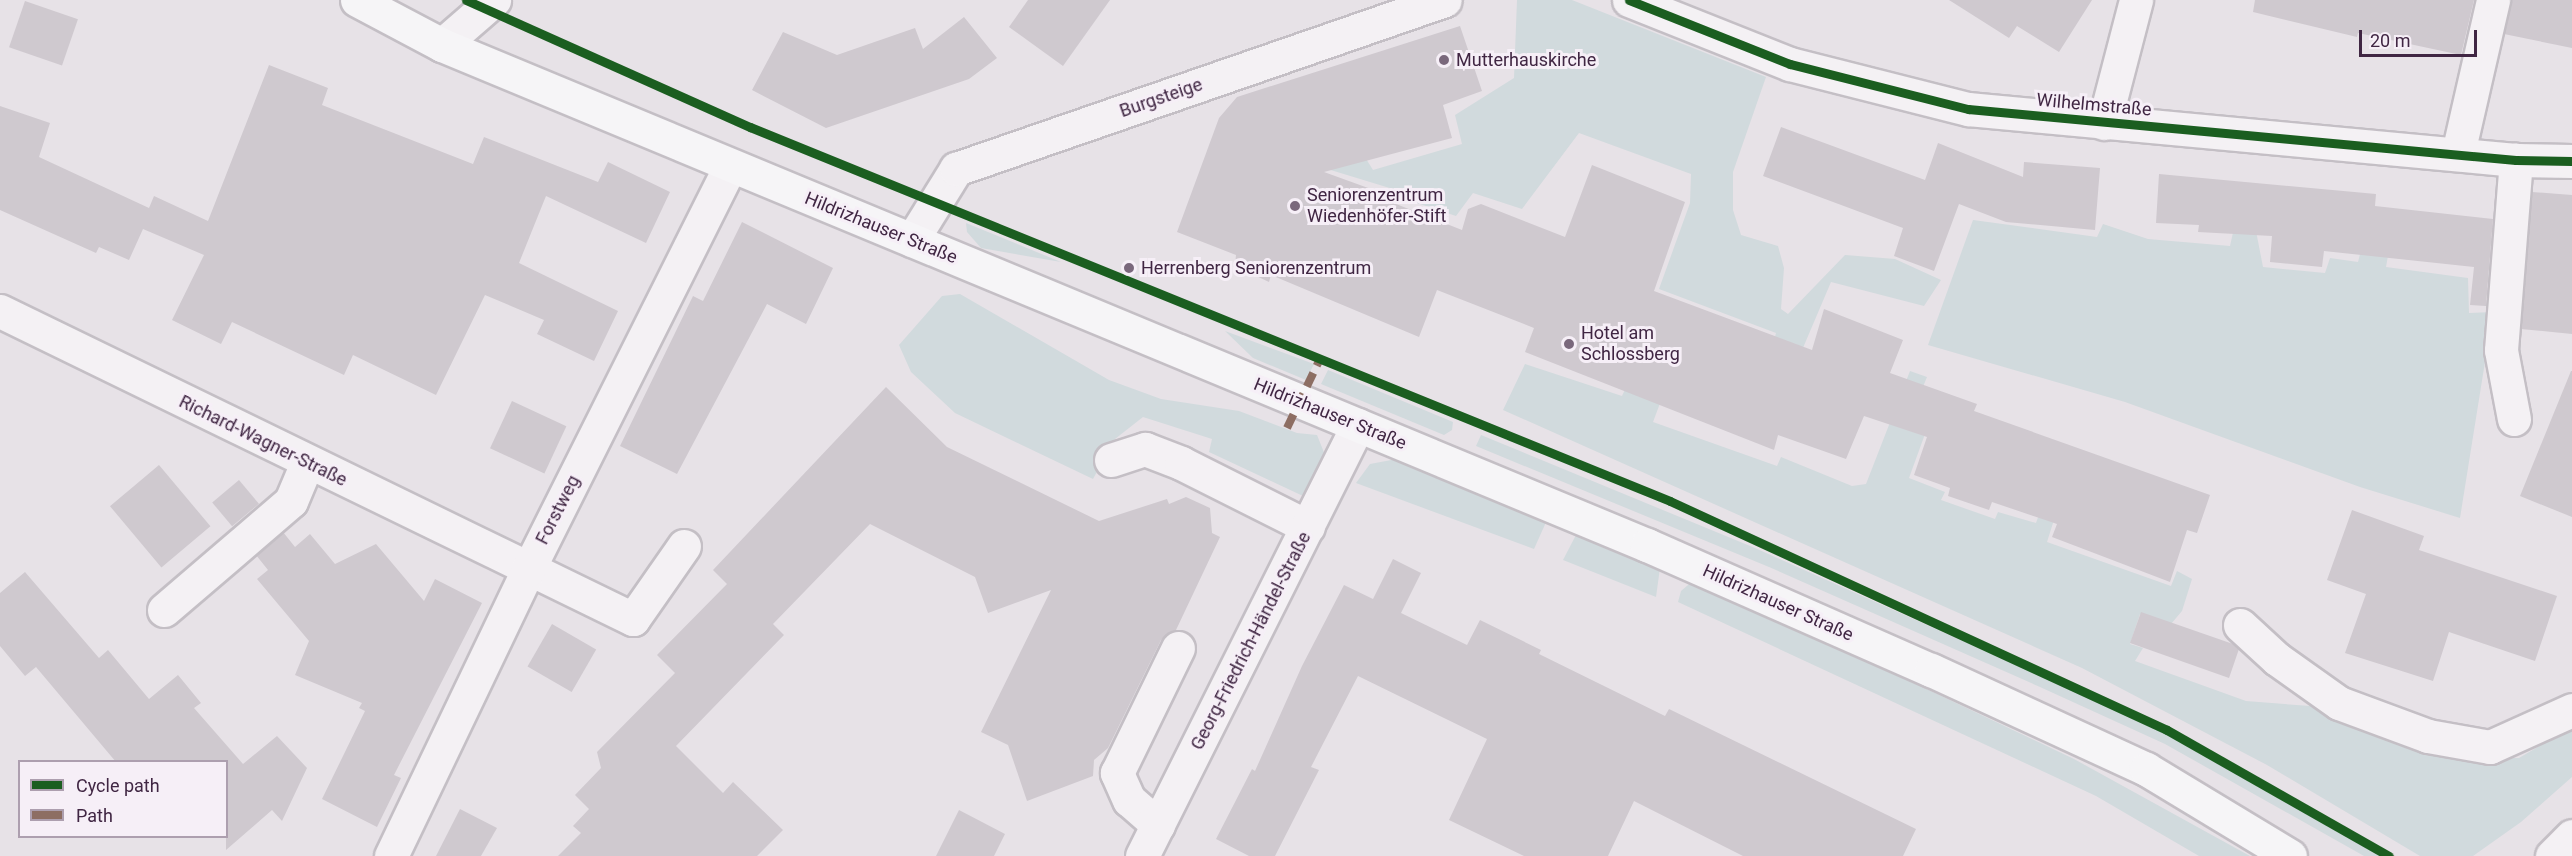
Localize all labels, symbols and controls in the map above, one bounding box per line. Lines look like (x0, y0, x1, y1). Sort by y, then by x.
scale bar (2362, 18, 2480, 56)
text: 20 m (2370, 30, 2410, 51)
place label: Mutterhauskirche (1456, 49, 1596, 71)
marker: Mutterhauskirche (1437, 53, 1451, 67)
street label: Burgsteige (1117, 74, 1205, 122)
street label: Wilhelmstraße (2036, 89, 2152, 121)
place label: Seniorenzentrum Wiedenhöfer-Stift (1307, 185, 1446, 228)
street label: Hildrizhauser Straße (802, 188, 960, 268)
marker: Seniorenzentrum Wiedenhöfer-Stift (1288, 199, 1302, 213)
place label: Herrenberg Seniorenzentrum (1141, 257, 1371, 279)
marker: Herrenberg Seniorenzentrum (1122, 261, 1136, 275)
place label: Hotel am Schlossberg (1581, 323, 1680, 366)
marker: Hotel am Schlossberg (1562, 337, 1576, 351)
street label: Hildrizhauser Straße (1251, 374, 1409, 454)
street label: Richard-Wagner-Straße (176, 391, 350, 491)
street label: Forstweg (531, 472, 585, 548)
street label: Georg-Friedrich-Händel-Straße (1187, 528, 1315, 754)
street label: Hildrizhauser Straße (1699, 560, 1857, 646)
legend (18, 760, 228, 838)
text: Cycle path (76, 775, 160, 796)
text: Path (76, 805, 113, 826)

